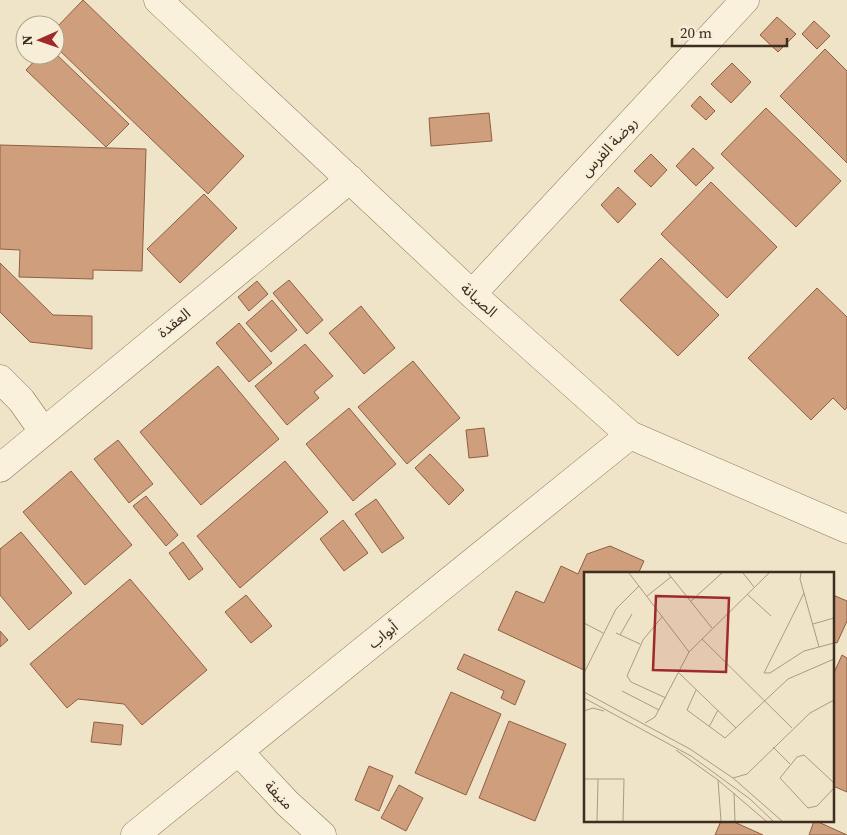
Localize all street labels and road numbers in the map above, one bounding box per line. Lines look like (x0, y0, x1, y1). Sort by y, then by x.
street label: روضة الفرس (575, 112, 642, 181)
street label: الصبانة (456, 278, 502, 322)
street label: العقدة (153, 303, 195, 342)
street label: أبواب (363, 616, 402, 653)
street label: منيفة (260, 775, 298, 814)

